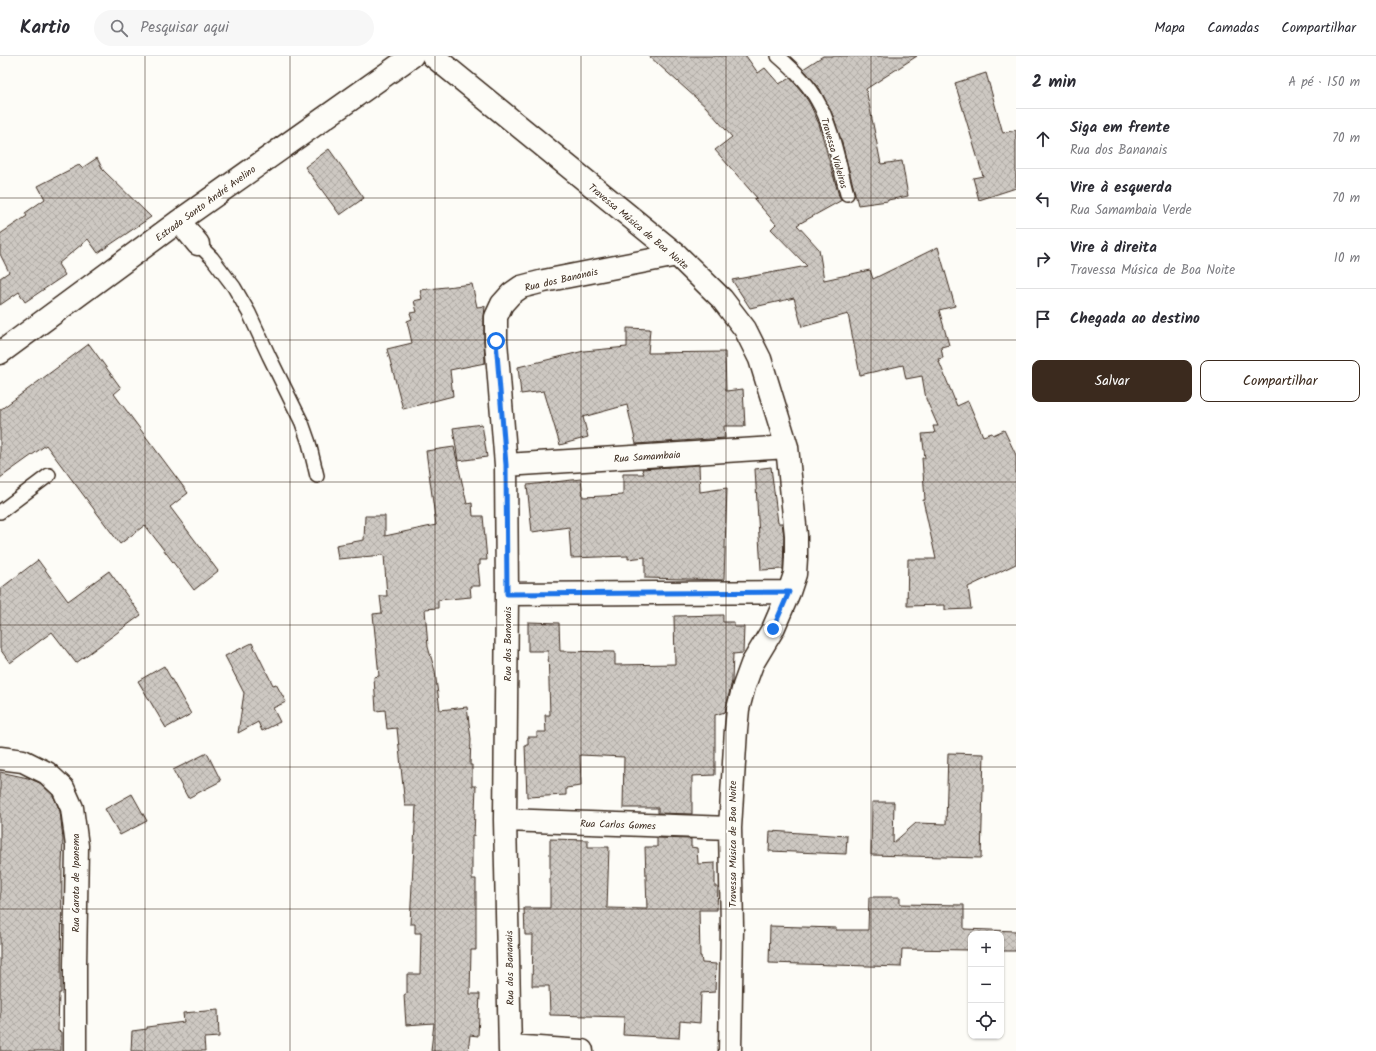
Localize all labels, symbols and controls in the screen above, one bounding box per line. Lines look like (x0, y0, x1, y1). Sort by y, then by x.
search box (94, 10, 374, 46)
text: Kartio (20, 13, 70, 43)
text: Pesquisar aqui (140, 16, 229, 40)
icon: search (108, 17, 130, 39)
text: Mapa (1154, 17, 1185, 39)
text: Camadas (1207, 17, 1259, 39)
text: Compartilhar (1281, 17, 1356, 39)
text: 2 min (1032, 69, 1076, 96)
text: A pé · 150 m (1288, 72, 1360, 93)
street label: Travessa Violeiros (816, 116, 852, 191)
text: Siga em frente (1070, 116, 1170, 140)
icon: ahead (1032, 128, 1054, 150)
text: 70 m (1332, 128, 1360, 149)
text: Rua dos Bananais (1070, 140, 1167, 161)
street label: Estrada Santo André Avelino (152, 161, 260, 246)
text: Vire à esquerda (1070, 176, 1172, 200)
street label: Travessa Música de Boa Noite (585, 180, 692, 274)
icon: left (1032, 188, 1054, 210)
text: 70 m (1332, 188, 1360, 209)
text: Rua Samambaia Verde (1070, 200, 1192, 221)
text: Vire à direita (1070, 236, 1157, 260)
icon: right (1032, 248, 1054, 270)
text: 10 m (1334, 248, 1360, 269)
text: Travessa Música de Boa Noite (1070, 260, 1235, 281)
street label: Rua dos Bananais (523, 264, 600, 296)
text: Chegada ao destino (1070, 307, 1200, 331)
icon: arrive (1032, 308, 1054, 330)
route start (487, 332, 505, 350)
button: Salvar (1032, 360, 1192, 402)
button: Compartilhar (1200, 360, 1360, 402)
street label: Rua Samambaia (613, 447, 681, 467)
street label: Rua dos Bananais (500, 606, 516, 681)
route end (764, 620, 782, 638)
street label: Travessa Música de Boa Noite (725, 780, 741, 907)
street label: Rua Carlos Gomes (580, 816, 657, 834)
street label: Rua Garota de Ipanema (68, 833, 84, 933)
street label: Rua dos Bananais (501, 930, 519, 1006)
map controls (968, 931, 1004, 1039)
button: + (968, 931, 1004, 967)
button: − (968, 967, 1004, 1003)
button: locate (968, 1003, 1004, 1039)

